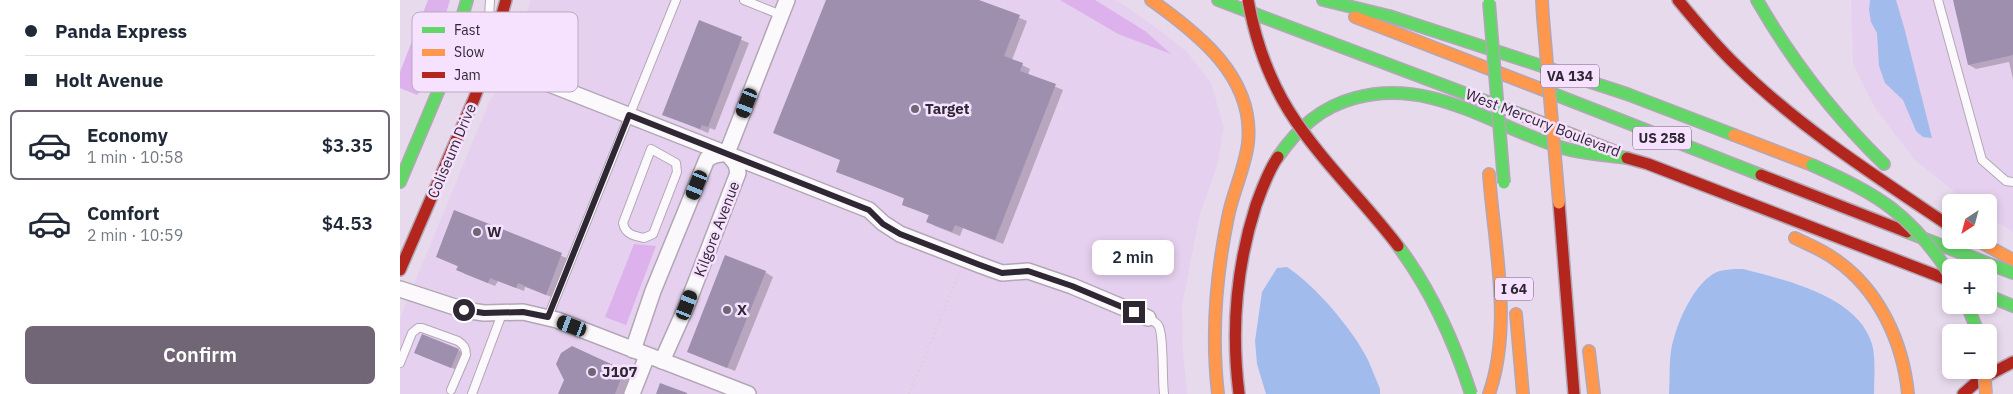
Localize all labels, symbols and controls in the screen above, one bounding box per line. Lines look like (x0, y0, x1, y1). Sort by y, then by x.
legend (412, 12, 578, 92)
text: Panda Express (55, 19, 187, 43)
text: Fast (454, 21, 480, 39)
text: Slow (454, 43, 485, 61)
road number: VA 134 (1541, 64, 1599, 88)
text: Jam (454, 66, 481, 84)
text: Holt Avenue (55, 68, 163, 92)
street label: West Mercury Boulevard (1463, 84, 1623, 161)
car (734, 86, 759, 120)
place label: Target (925, 99, 970, 118)
street label: Coliseum Drive (423, 101, 480, 201)
marker: Target (909, 103, 921, 115)
icon: car (27, 123, 72, 168)
text: Economy (87, 123, 168, 147)
road number: US 258 (1633, 126, 1691, 150)
text: $3.35 (322, 133, 373, 157)
text: 1 min · 10:58 (87, 147, 183, 167)
car (684, 168, 709, 202)
street label: Kilgore Avenue (690, 178, 743, 279)
north arrow (1942, 194, 1998, 249)
map controls (1942, 194, 1997, 379)
icon: car (27, 201, 72, 246)
text: Comfort (87, 201, 160, 225)
text: $4.53 (322, 211, 373, 235)
place label: W (487, 222, 502, 241)
text: 2 min · 10:59 (87, 225, 183, 245)
marker: W (471, 226, 483, 238)
callout: 2 min (1093, 240, 1175, 274)
text: 2 min (1112, 247, 1154, 267)
button: + (1942, 259, 1997, 314)
road number: I 64 (1495, 278, 1533, 300)
car (674, 288, 699, 322)
route start (453, 299, 475, 321)
place label: X (737, 300, 747, 319)
route end (1123, 301, 1145, 323)
marker: X (721, 304, 733, 316)
car (555, 314, 588, 338)
button: − (1942, 324, 1997, 379)
button: Confirm (25, 326, 375, 384)
place label: J107 (602, 362, 637, 381)
marker: J107 (586, 366, 598, 378)

